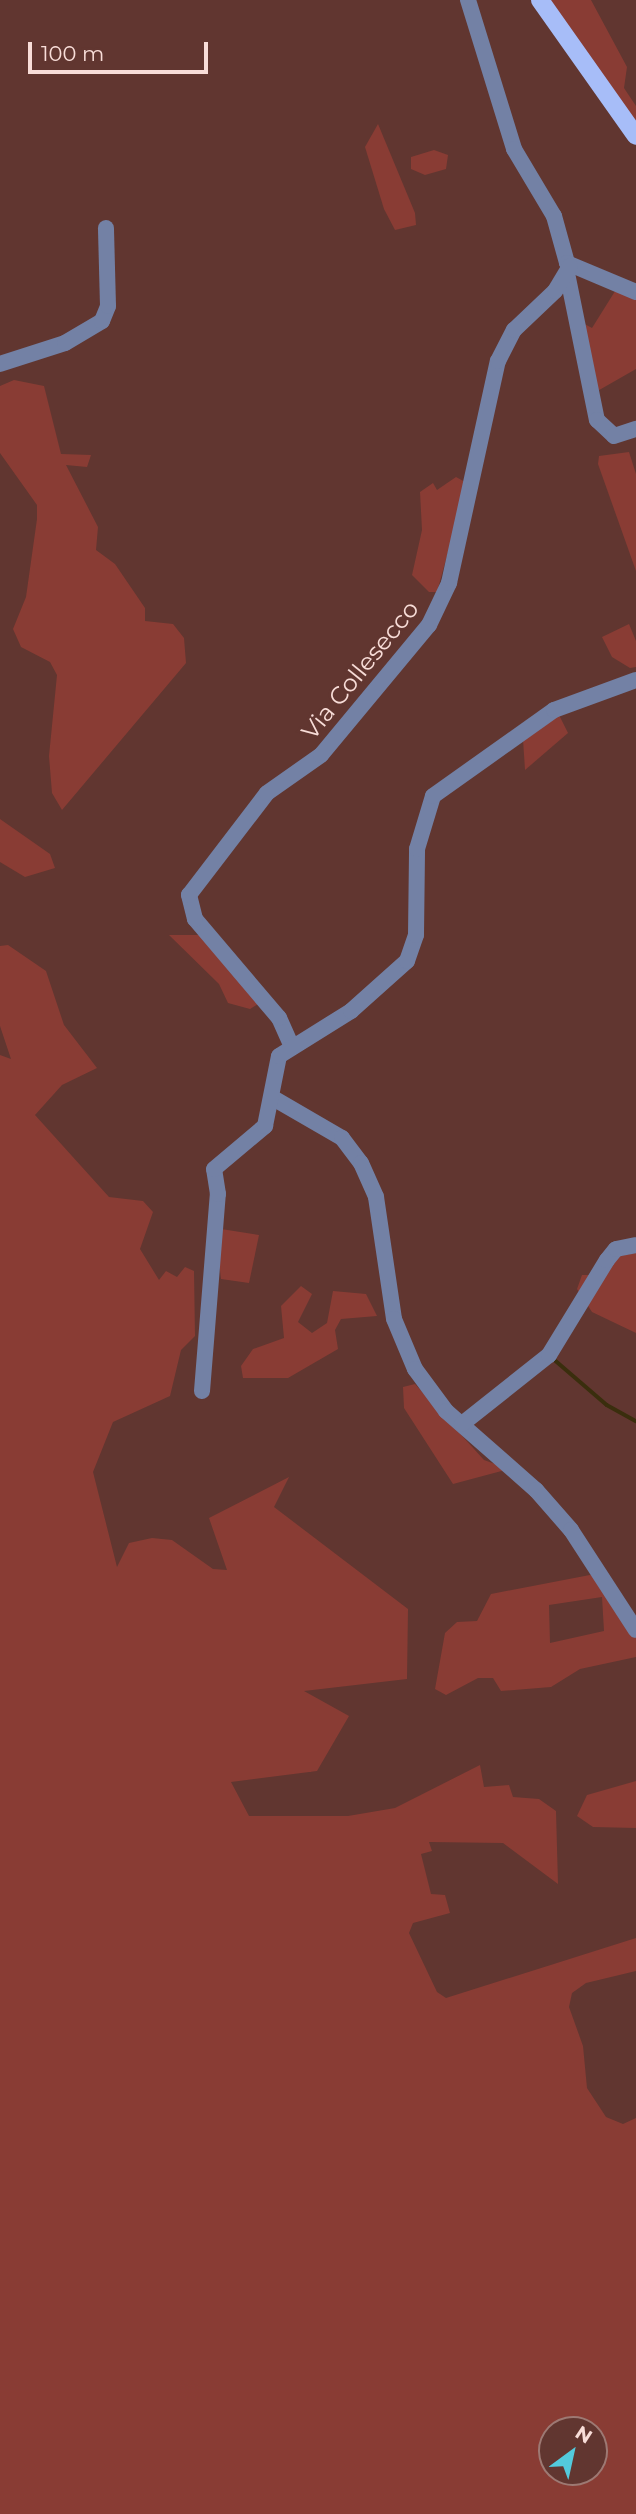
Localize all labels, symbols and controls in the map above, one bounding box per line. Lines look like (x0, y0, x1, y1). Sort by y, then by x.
scale bar (32, 28, 212, 72)
text: 100 m (41, 41, 104, 66)
street label: Via Collesecco (295, 595, 425, 745)
north arrow (538, 2416, 608, 2486)
text: N (571, 2421, 596, 2448)

